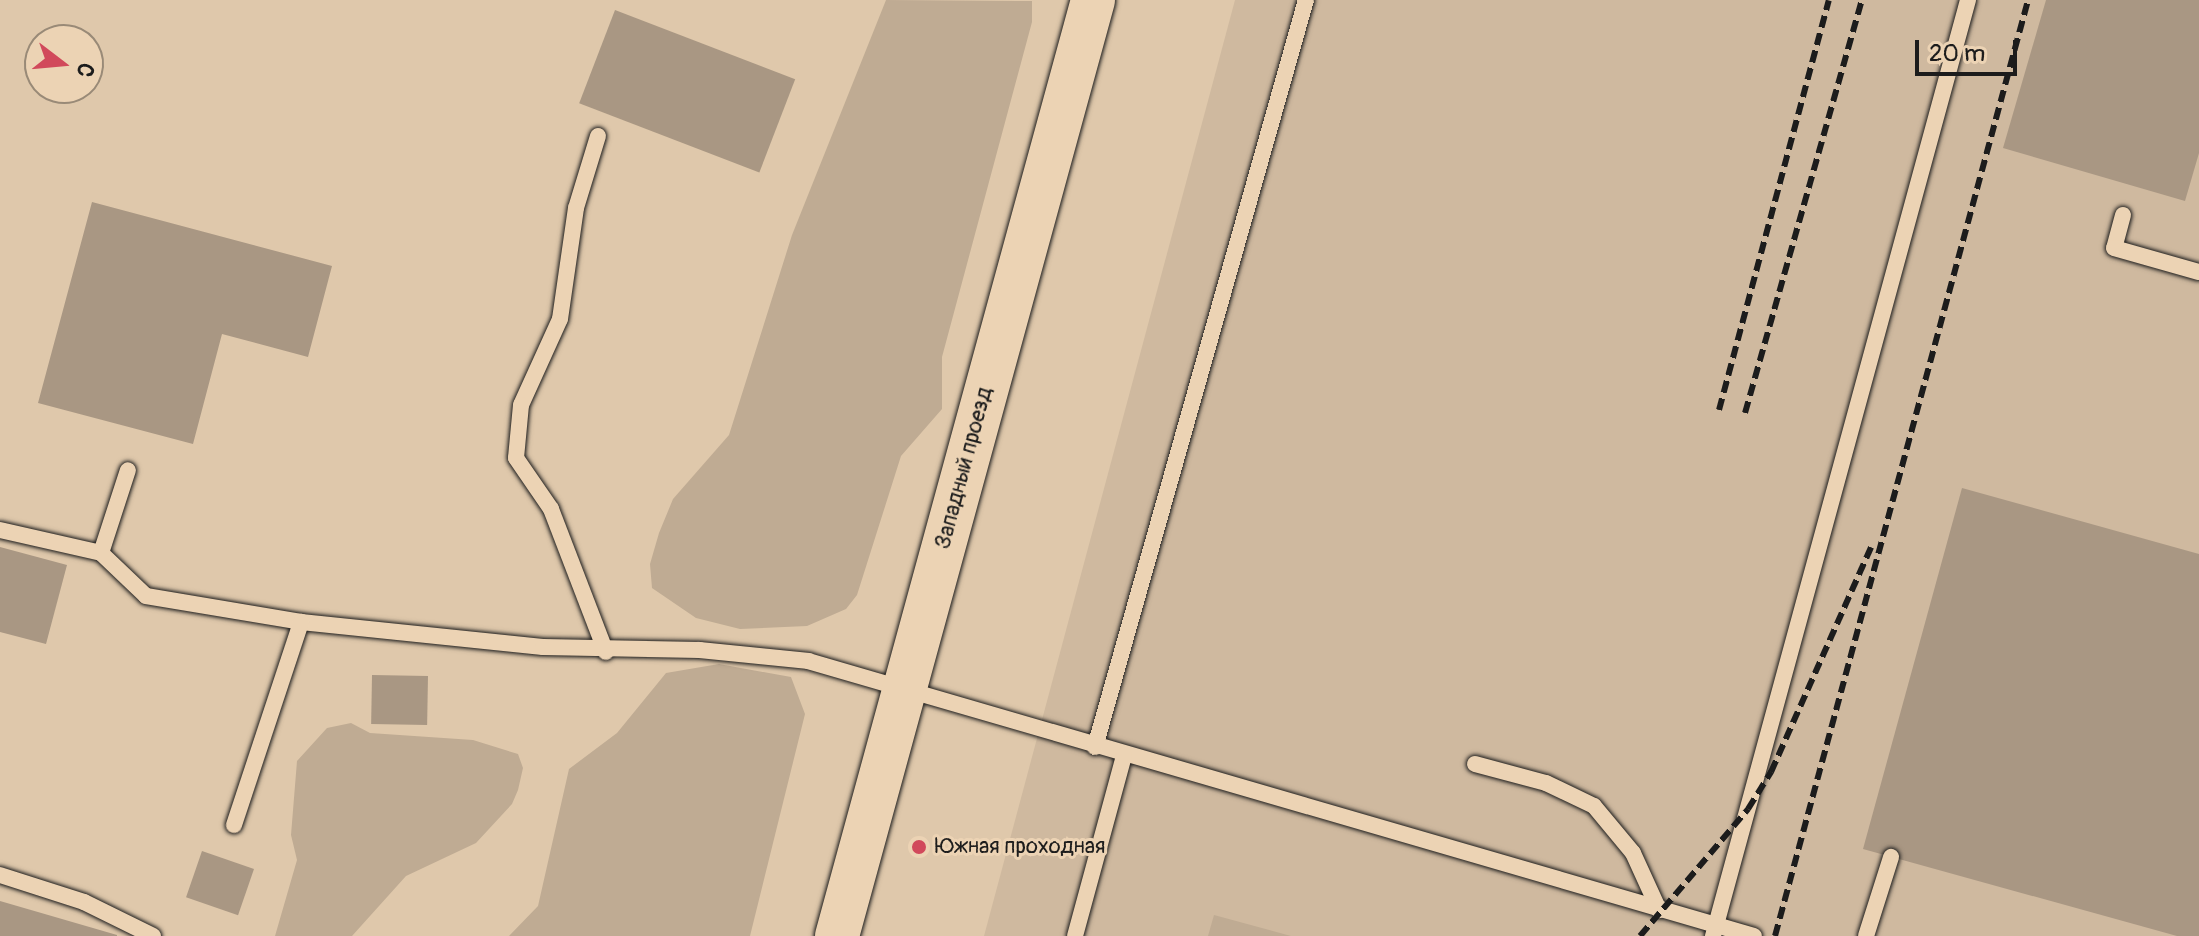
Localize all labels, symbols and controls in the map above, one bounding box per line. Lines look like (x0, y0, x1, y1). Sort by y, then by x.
north arrow (24, 24, 104, 104)
scale bar (1919, 24, 2021, 74)
text: 20 m (1929, 39, 1985, 68)
text: С (70, 60, 100, 80)
street label: Западный проезд (930, 384, 998, 552)
place label: Южная проходная (935, 834, 1105, 860)
marker: Южная проходная (910, 838, 928, 856)

